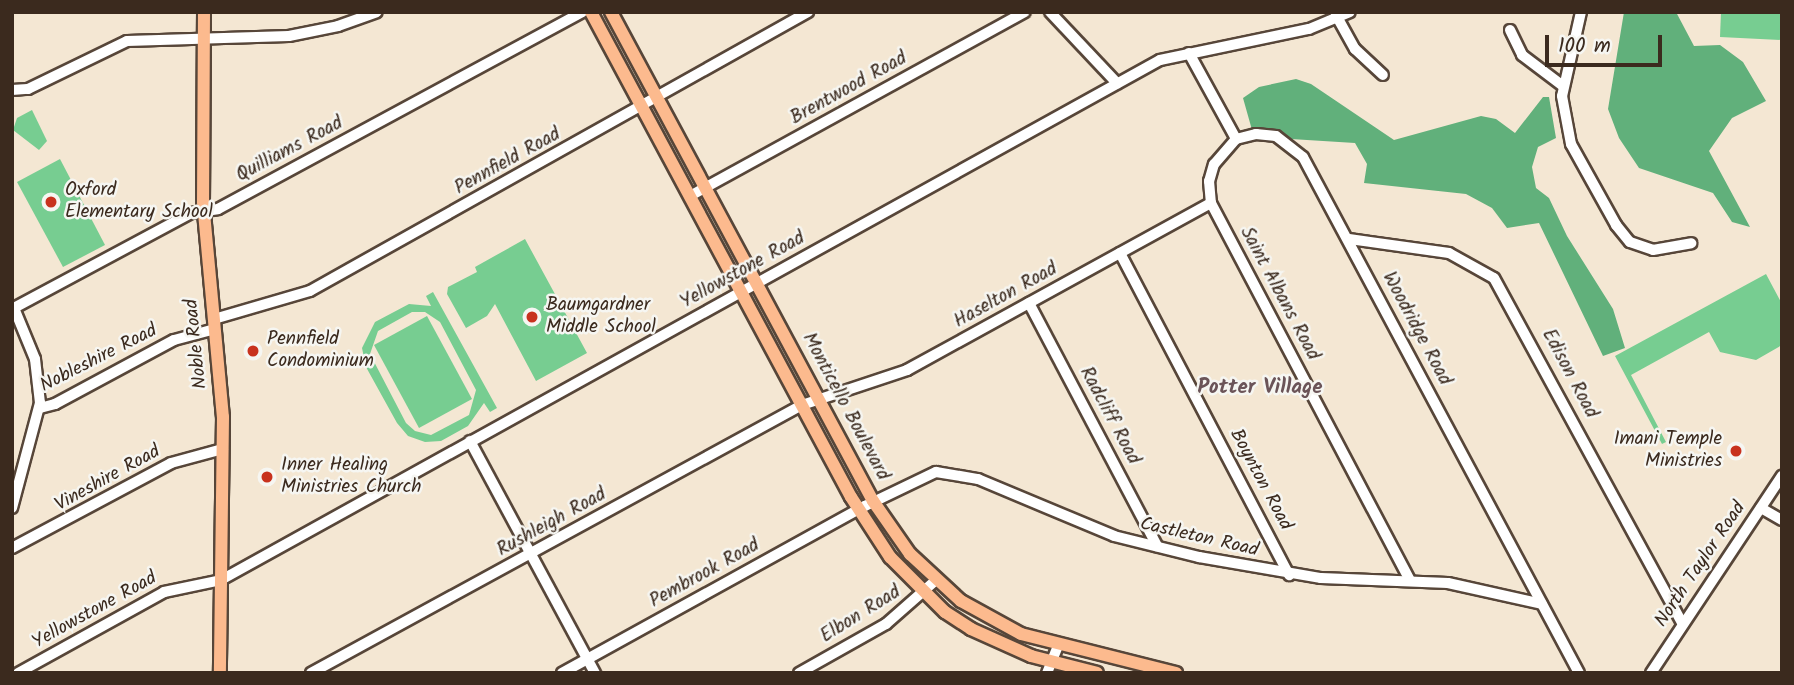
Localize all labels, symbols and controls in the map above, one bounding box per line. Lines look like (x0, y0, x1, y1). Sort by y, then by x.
scale bar (1549, 21, 1666, 65)
text: 100 m (1558, 30, 1611, 63)
street label: Brentwood Road (787, 48, 911, 130)
street label: Quilliams Road (233, 112, 347, 188)
street label: Pennfield Road (451, 124, 565, 200)
place label: Oxford Elementary School (65, 180, 213, 224)
marker: Oxford Elementary School (43, 194, 59, 210)
street label: Saint Albans Road (1234, 223, 1324, 365)
street label: Yellowstone Road (677, 227, 809, 315)
street label: Haselton Road (950, 258, 1062, 334)
street label: Woodridge Road (1377, 268, 1455, 390)
place label: Baumgardner Middle School (546, 295, 656, 339)
street label: Noble Road (181, 298, 213, 390)
marker: Baumgardner Middle School (524, 309, 540, 325)
street label: Nobleshire Road (37, 320, 161, 398)
street label: Edison Road (1536, 326, 1602, 422)
place label: Pennfield Condominium (267, 329, 374, 373)
street label: Monticello Boulevard (796, 329, 894, 485)
marker: Pennfield Condominium (245, 343, 261, 359)
street label: Radcliff Road (1074, 363, 1144, 469)
district label: Potter Village (1198, 375, 1322, 401)
street label: Boynton Road (1224, 425, 1296, 535)
place label: Imani Temple Ministries (1614, 429, 1722, 473)
street label: Vineshire Road (51, 441, 165, 517)
marker: Imani Temple Ministries (1728, 443, 1744, 459)
place label: Inner Healing Ministries Church (281, 455, 421, 499)
marker: Inner Healing Ministries Church (259, 469, 275, 485)
street label: Rushleigh Road (493, 484, 611, 562)
street label: North Taylor Road (1651, 498, 1751, 632)
street label: Castleton Road (1138, 513, 1260, 563)
street label: Pembrook Road (646, 534, 764, 614)
street label: Yellowstone Road (29, 567, 161, 655)
street label: Elbon Road (817, 581, 905, 649)

